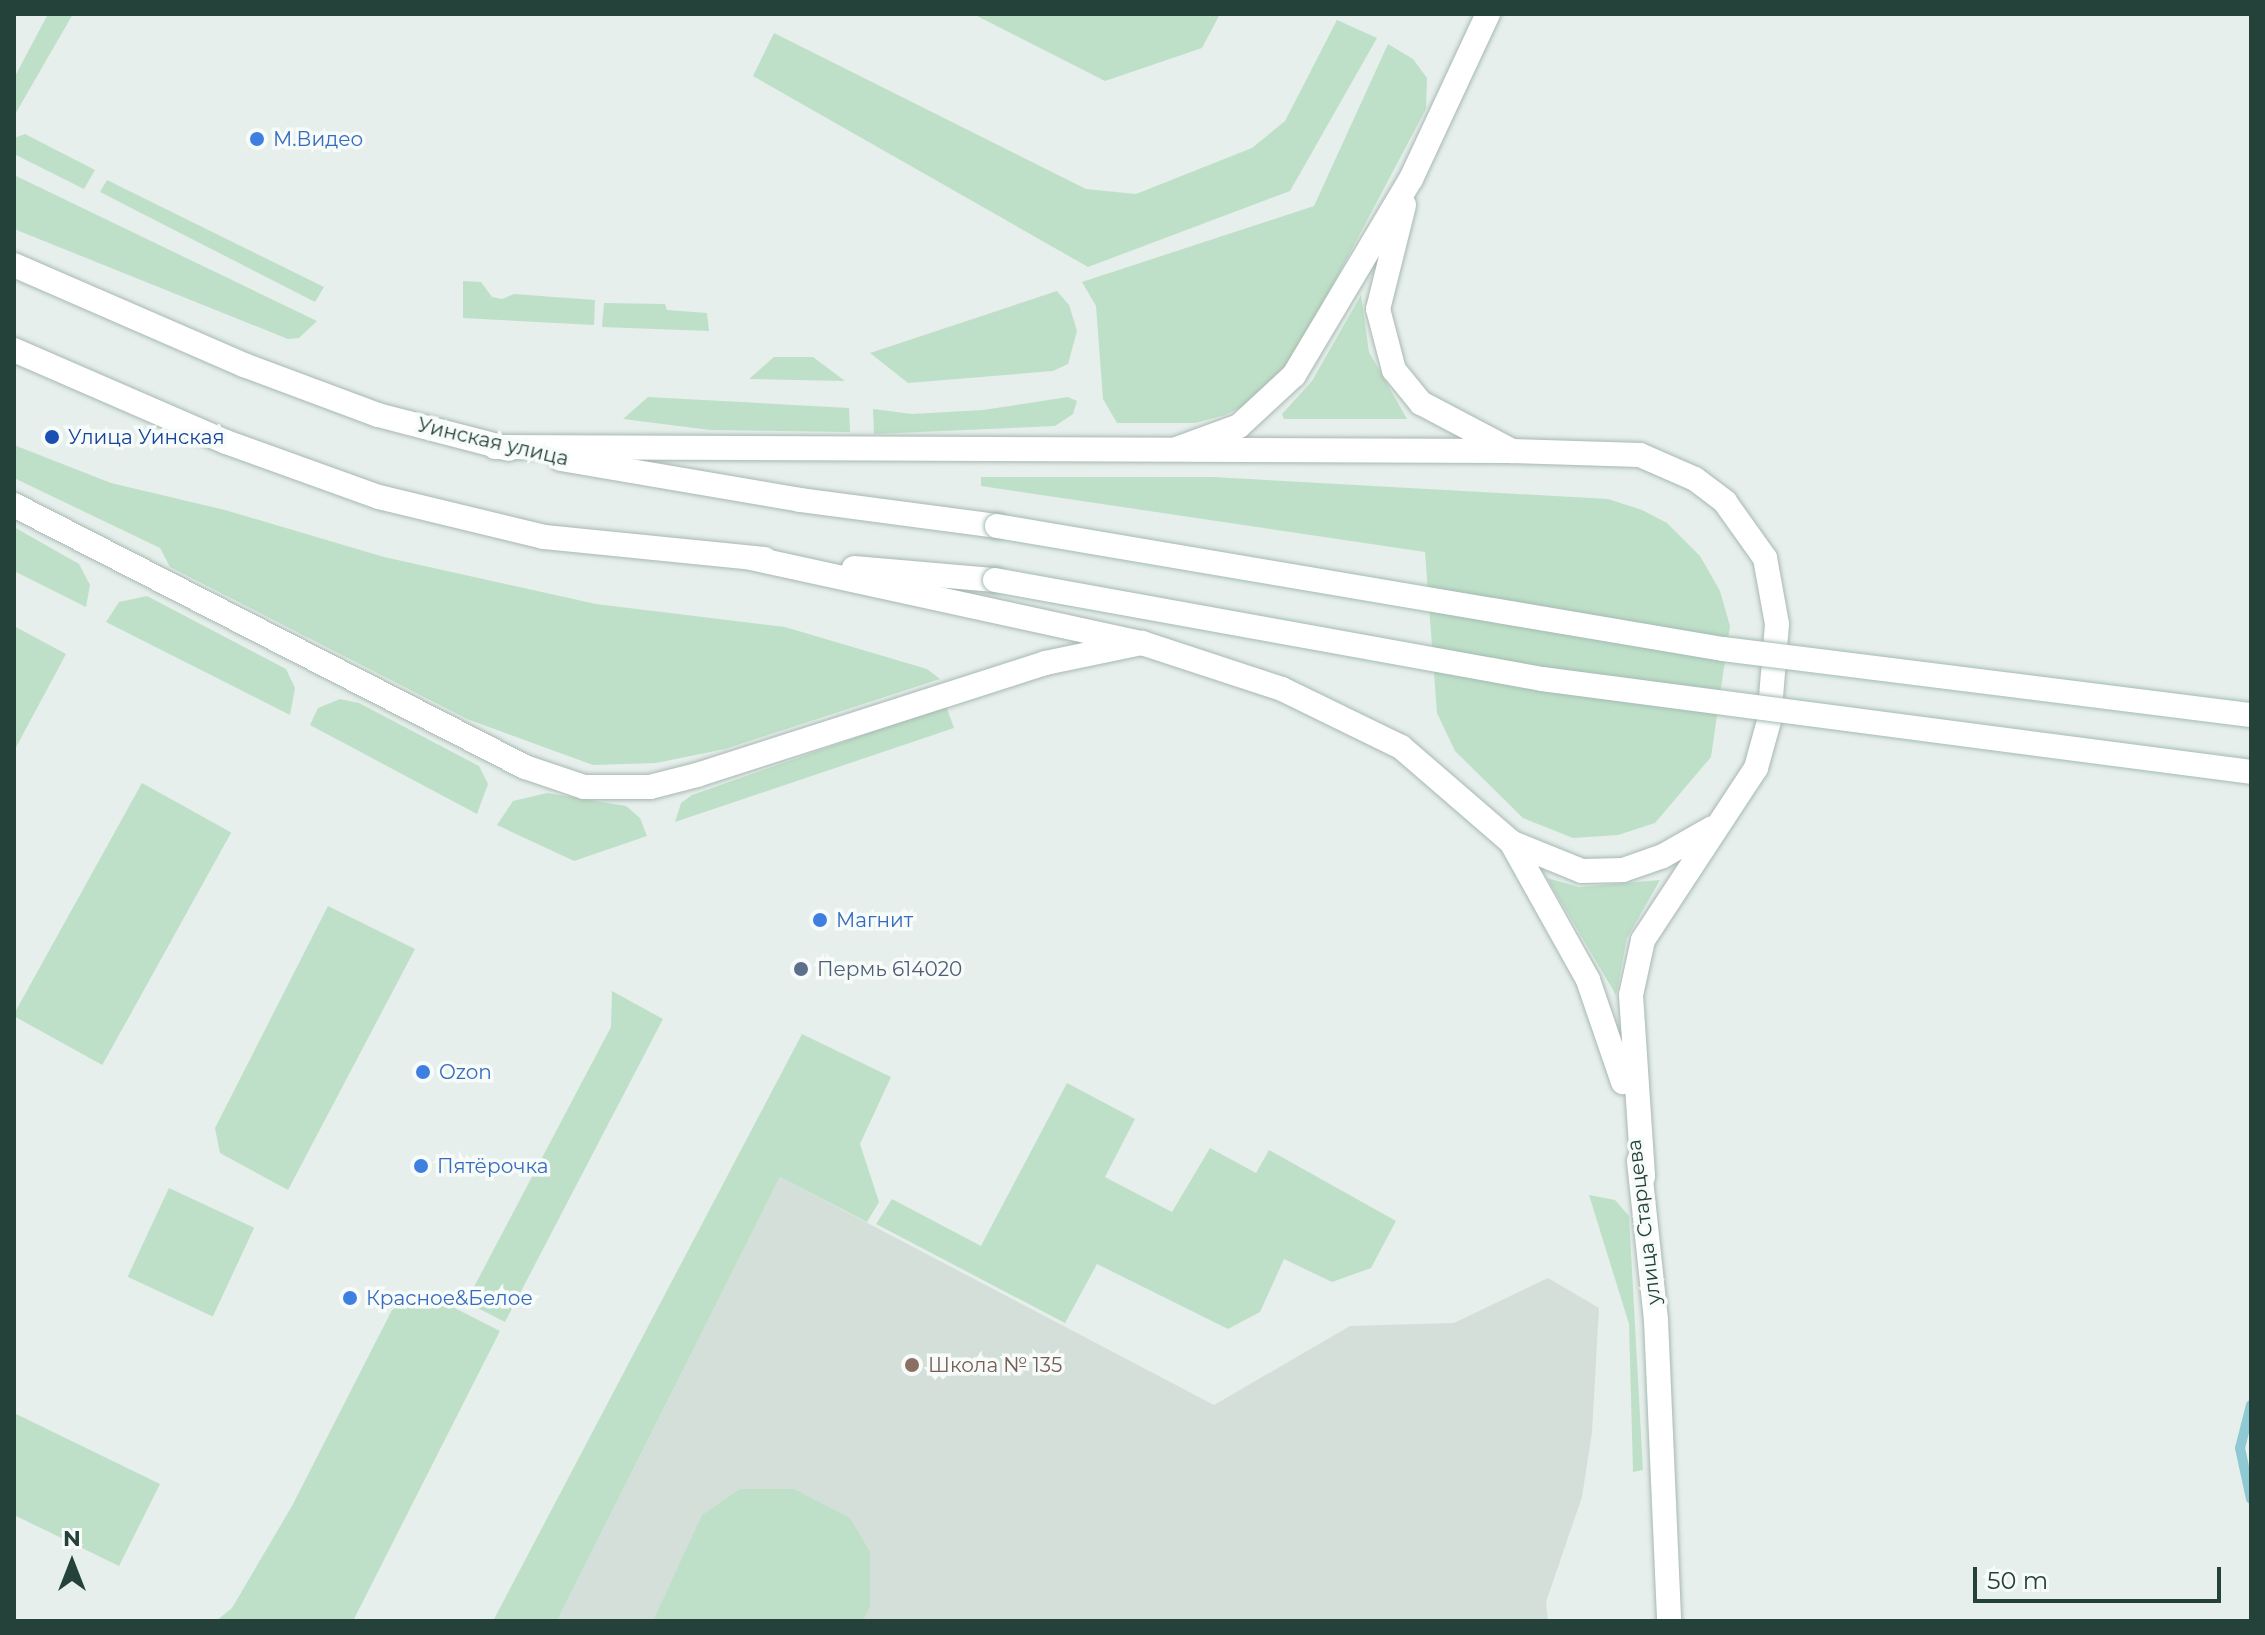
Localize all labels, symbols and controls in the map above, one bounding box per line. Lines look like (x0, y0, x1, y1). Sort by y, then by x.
place label: М.Видео (273, 127, 363, 151)
marker: М.Видео (248, 130, 266, 148)
street label: Уинская улица (415, 413, 571, 471)
place label: Улица Уинская (68, 425, 224, 449)
marker: Улица Уинская (43, 428, 61, 446)
place label: Магнит (836, 908, 913, 932)
marker: Магнит (811, 911, 829, 929)
place label: Пермь 614020 (817, 957, 962, 981)
marker: Пермь 614020 (792, 960, 810, 978)
place label: Ozon (439, 1060, 492, 1084)
marker: Ozon (414, 1063, 432, 1081)
street label: улица Старцева (1622, 1138, 1666, 1306)
place label: Пятёрочка (437, 1154, 548, 1178)
marker: Пятёрочка (412, 1157, 430, 1175)
place label: Красное&Белое (366, 1286, 533, 1310)
marker: Красное&Белое (341, 1289, 359, 1307)
place label: Школа № 135 (928, 1353, 1062, 1377)
marker: Школа № 135 (903, 1356, 921, 1374)
north arrow (32, 1523, 112, 1603)
text: N (63, 1525, 81, 1552)
scale bar (1977, 1551, 2225, 1601)
text: 50 m (1987, 1566, 2048, 1595)

